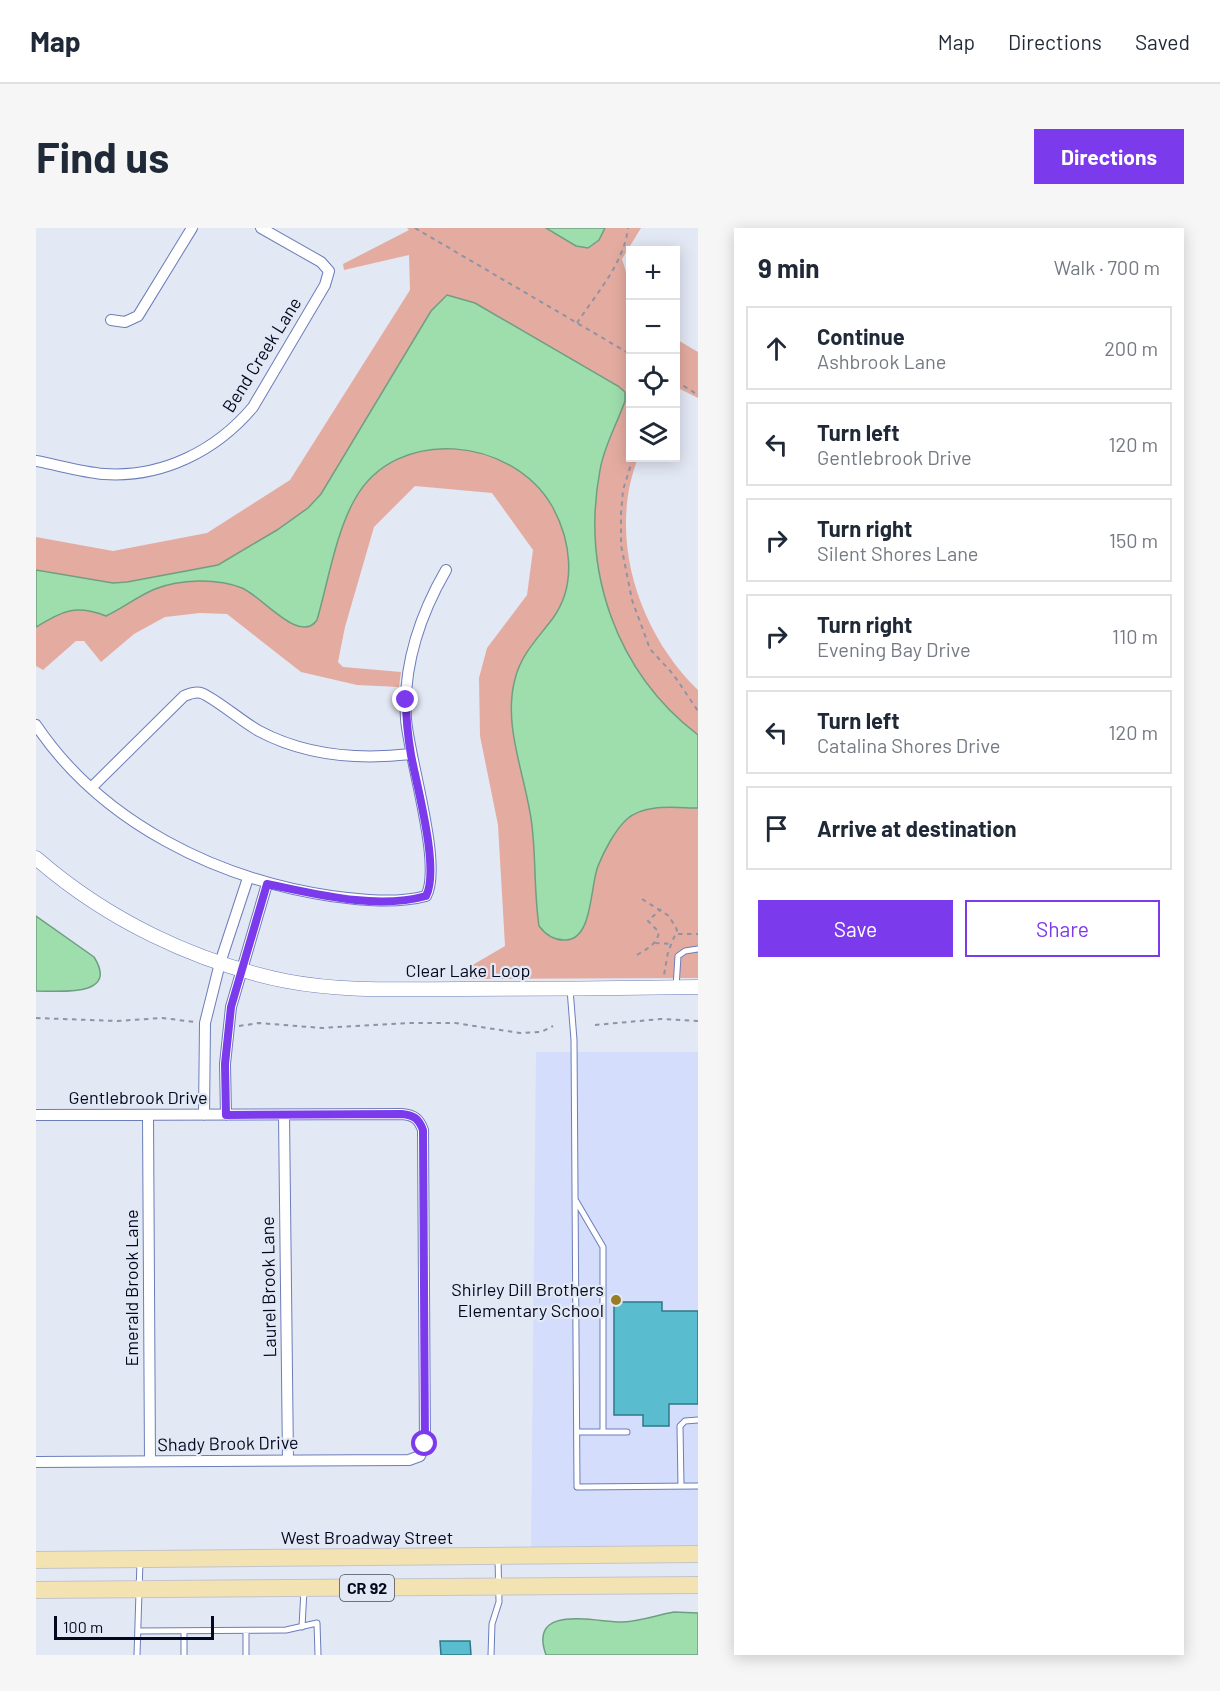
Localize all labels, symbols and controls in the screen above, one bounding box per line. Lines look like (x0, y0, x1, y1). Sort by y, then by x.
text: Map (30, 24, 81, 58)
text: Map (938, 29, 975, 54)
text: Directions (1008, 29, 1102, 54)
text: Saved (1135, 29, 1190, 54)
button: Directions (1034, 129, 1184, 184)
text: Find us (36, 131, 169, 181)
map controls (626, 246, 680, 462)
button: + (626, 246, 680, 300)
text: 9 min (758, 252, 820, 283)
text: Walk · 700 m (1054, 255, 1160, 279)
street label: Bend Creek Lane (217, 293, 305, 416)
button: − (626, 300, 680, 354)
text: Continue (817, 323, 905, 349)
icon: ahead (760, 332, 793, 365)
text: 200 m (1104, 336, 1158, 360)
text: Ashbrook Lane (817, 349, 946, 373)
button: locate (626, 354, 680, 408)
button: layers (626, 408, 680, 462)
text: Turn left (817, 419, 900, 445)
icon: left (760, 428, 793, 461)
text: 120 m (1108, 432, 1158, 456)
text: Gentlebrook Drive (817, 445, 972, 469)
text: Turn right (817, 515, 912, 541)
icon: right (760, 524, 793, 557)
text: 150 m (1109, 528, 1158, 552)
text: Silent Shores Lane (817, 541, 978, 565)
text: Turn right (817, 611, 912, 637)
icon: right (760, 620, 793, 653)
text: 110 m (1112, 624, 1158, 648)
text: Evening Bay Drive (817, 637, 971, 661)
route end (392, 686, 418, 712)
text: Turn left (817, 707, 900, 733)
icon: left (760, 716, 793, 749)
text: 120 m (1108, 720, 1158, 744)
text: Catalina Shores Drive (817, 733, 1000, 757)
icon: arrive (760, 812, 793, 845)
text: Arrive at destination (817, 815, 1016, 841)
button: Save (758, 900, 953, 957)
button: Share (965, 900, 1160, 957)
street label: Clear Lake Loop (406, 959, 531, 981)
street label: Gentlebrook Drive (68, 1086, 208, 1108)
street label: Emerald Brook Lane (120, 1209, 142, 1367)
street label: Laurel Brook Lane (256, 1216, 280, 1358)
place label: Shirley Dill Brothers Elementary School (451, 1278, 604, 1321)
marker: Shirley Dill Brothers Elementary School (609, 1293, 623, 1307)
route start (411, 1430, 437, 1456)
street label: Shady Brook Drive (157, 1431, 299, 1455)
street label: West Broadway Street (281, 1526, 453, 1548)
road number: CR 92 (340, 1575, 394, 1601)
scale bar (54, 1613, 214, 1640)
text: 100 m (63, 1617, 103, 1636)

